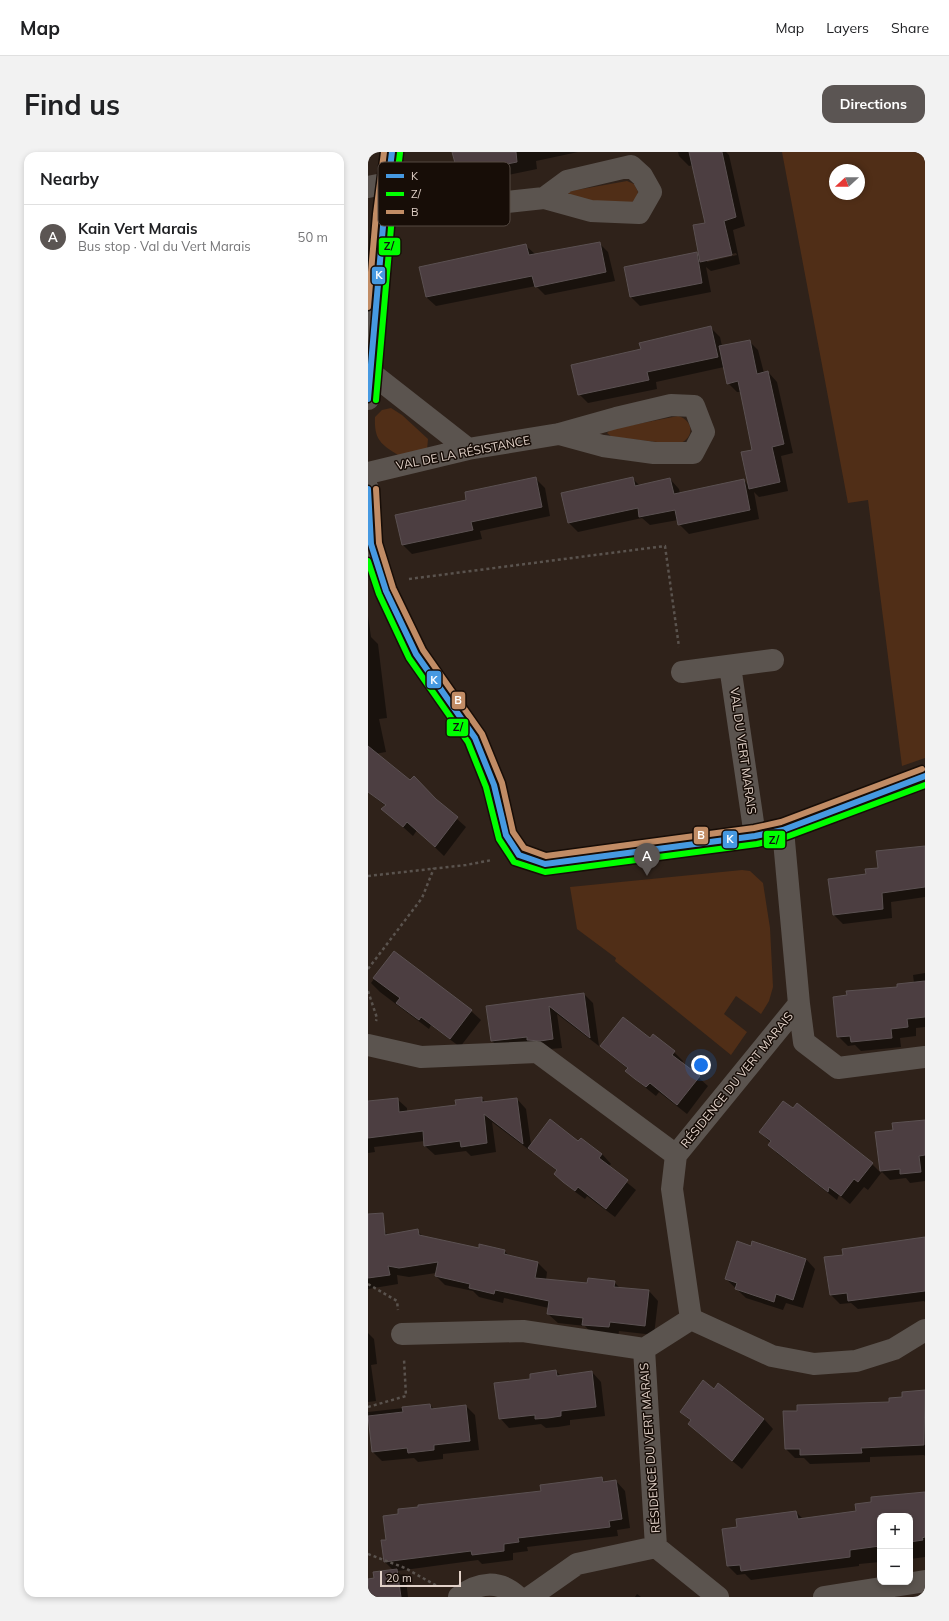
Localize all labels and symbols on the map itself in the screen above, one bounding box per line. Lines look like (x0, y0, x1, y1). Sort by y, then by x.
legend (378, 162, 510, 226)
north arrow (829, 164, 865, 200)
text: K (411, 169, 419, 183)
text: Z/ (411, 187, 422, 201)
text: B (411, 205, 418, 219)
line badge: Z/ (378, 237, 401, 256)
text: Z/ (384, 239, 395, 253)
line badge: K (371, 266, 386, 285)
text: K (375, 268, 383, 282)
street label: VAL DE LA RÉSISTANCE (395, 432, 531, 473)
line badge: K (426, 670, 442, 689)
text: K (430, 673, 438, 687)
street label: VAL DU VERT MARAIS (727, 687, 760, 815)
line badge: B (451, 691, 466, 710)
text: B (454, 693, 462, 707)
line badge: Z/ (446, 718, 469, 737)
text: Z/ (453, 720, 464, 734)
line badge: B (693, 826, 709, 845)
text: B (697, 828, 705, 842)
line badge: K (722, 830, 738, 849)
line badge: Z/ (763, 830, 786, 849)
text: K (726, 832, 734, 846)
text: Z/ (769, 833, 780, 847)
pin: A (634, 843, 660, 876)
street label: RÉSIDENCE DU VERT MARAIS (677, 1009, 796, 1151)
your location (691, 1055, 711, 1075)
street label: RÉSIDENCE DU VERT MARAIS (636, 1362, 663, 1534)
scale bar (380, 1569, 461, 1588)

